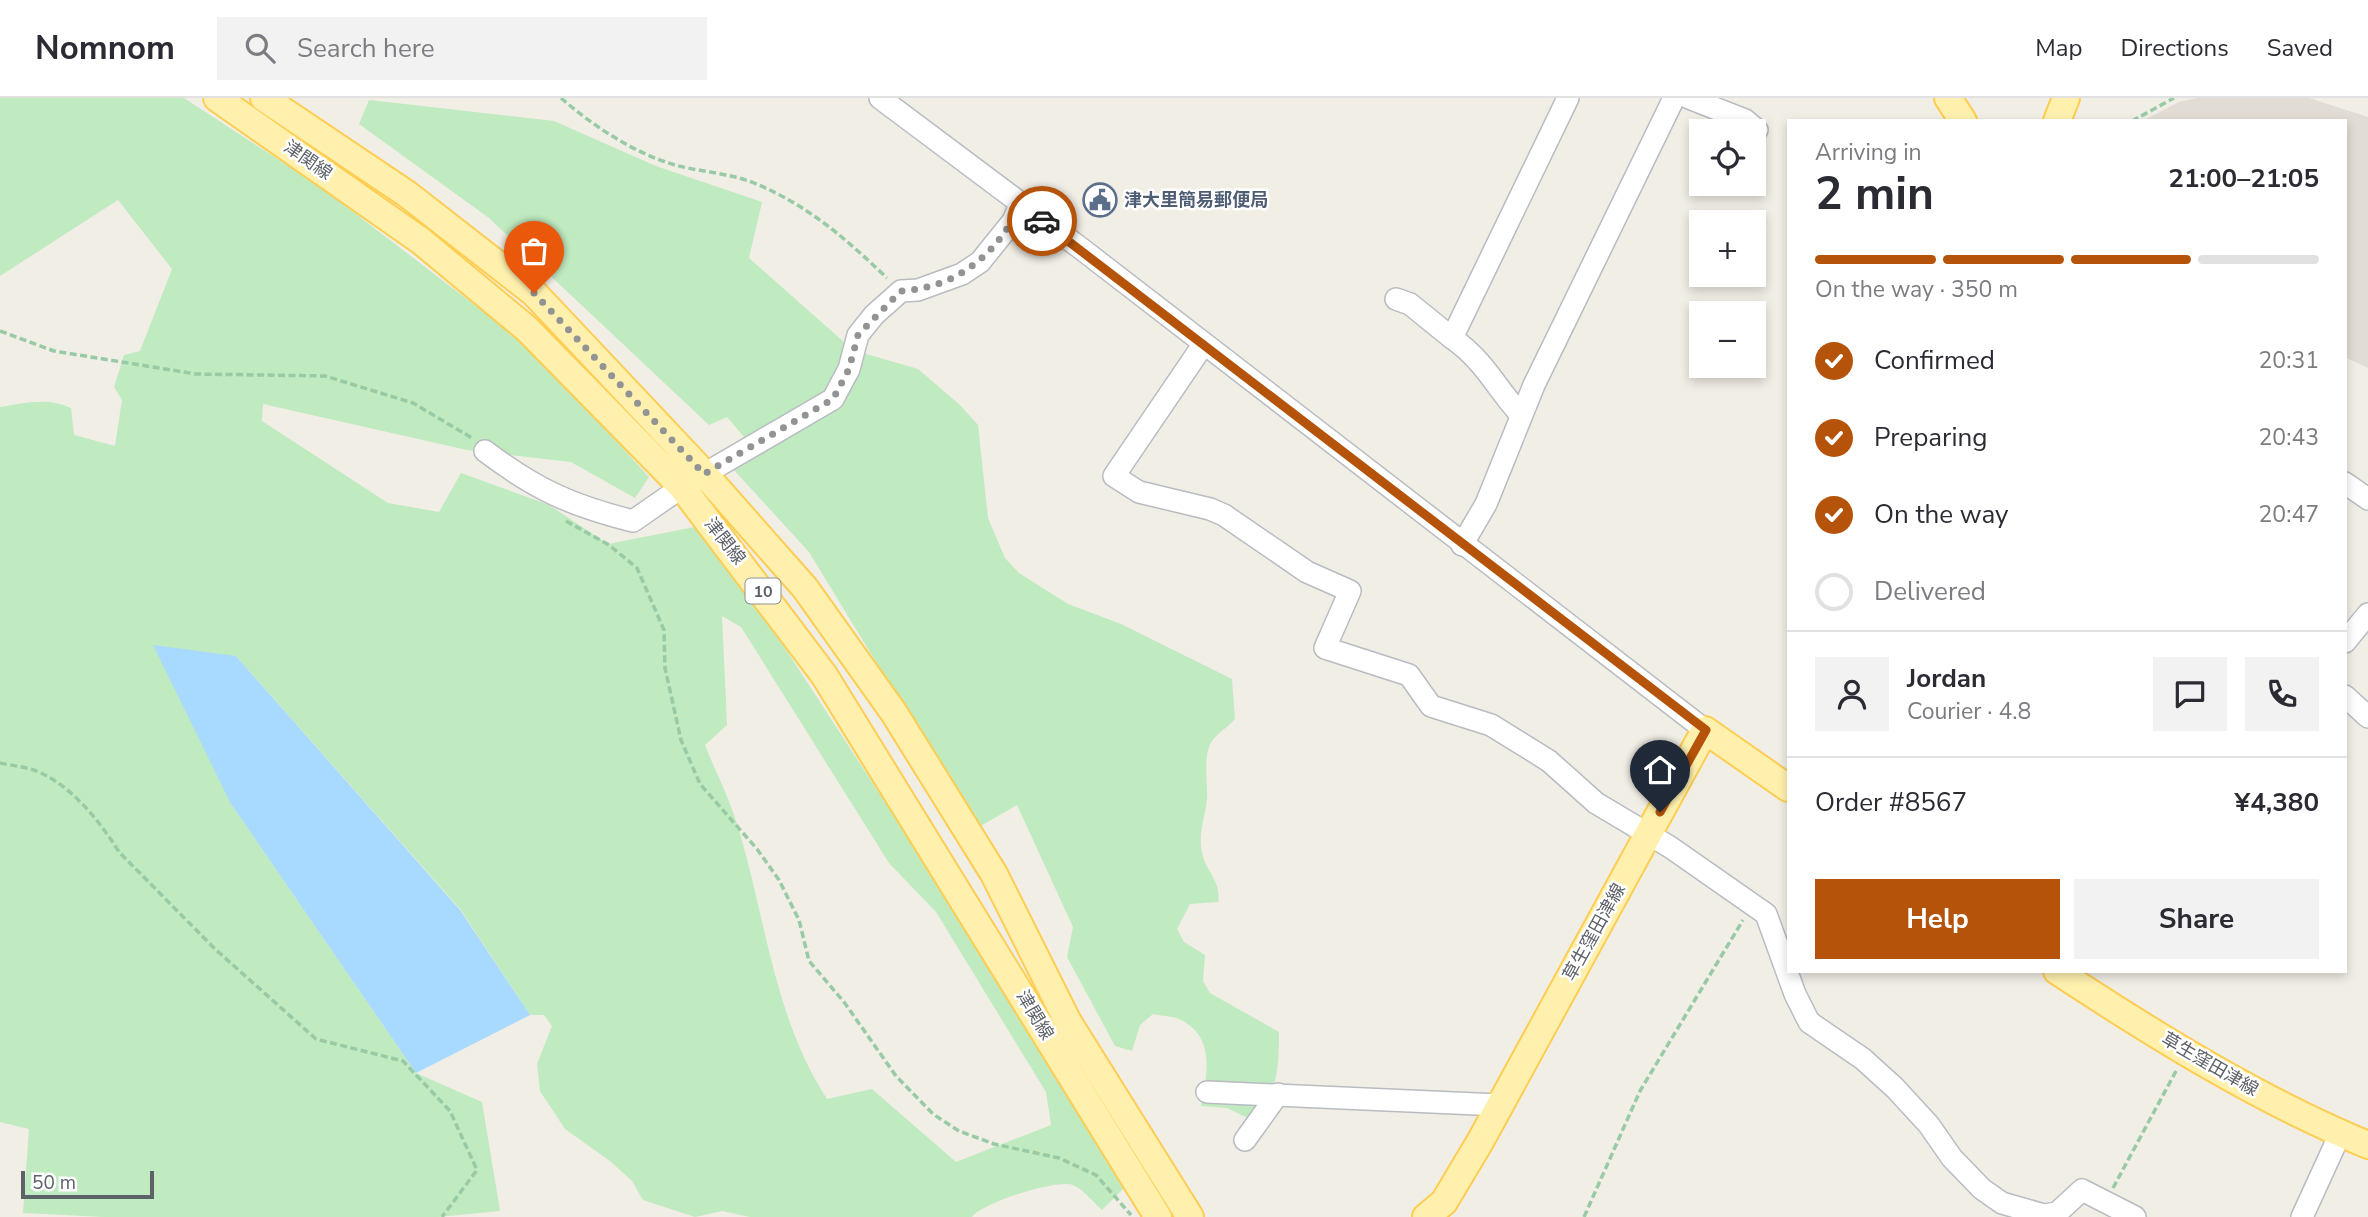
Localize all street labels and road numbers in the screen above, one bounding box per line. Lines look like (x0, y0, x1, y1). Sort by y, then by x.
street label: 津関線 (279, 135, 337, 185)
street label: 津関線 (699, 512, 751, 570)
road number: 10 (746, 578, 780, 604)
street label: 草生窪田津線 (1557, 879, 1631, 985)
street label: 津関線 (1011, 986, 1059, 1044)
street label: 草生窪田津線 (2157, 1027, 2263, 1101)

